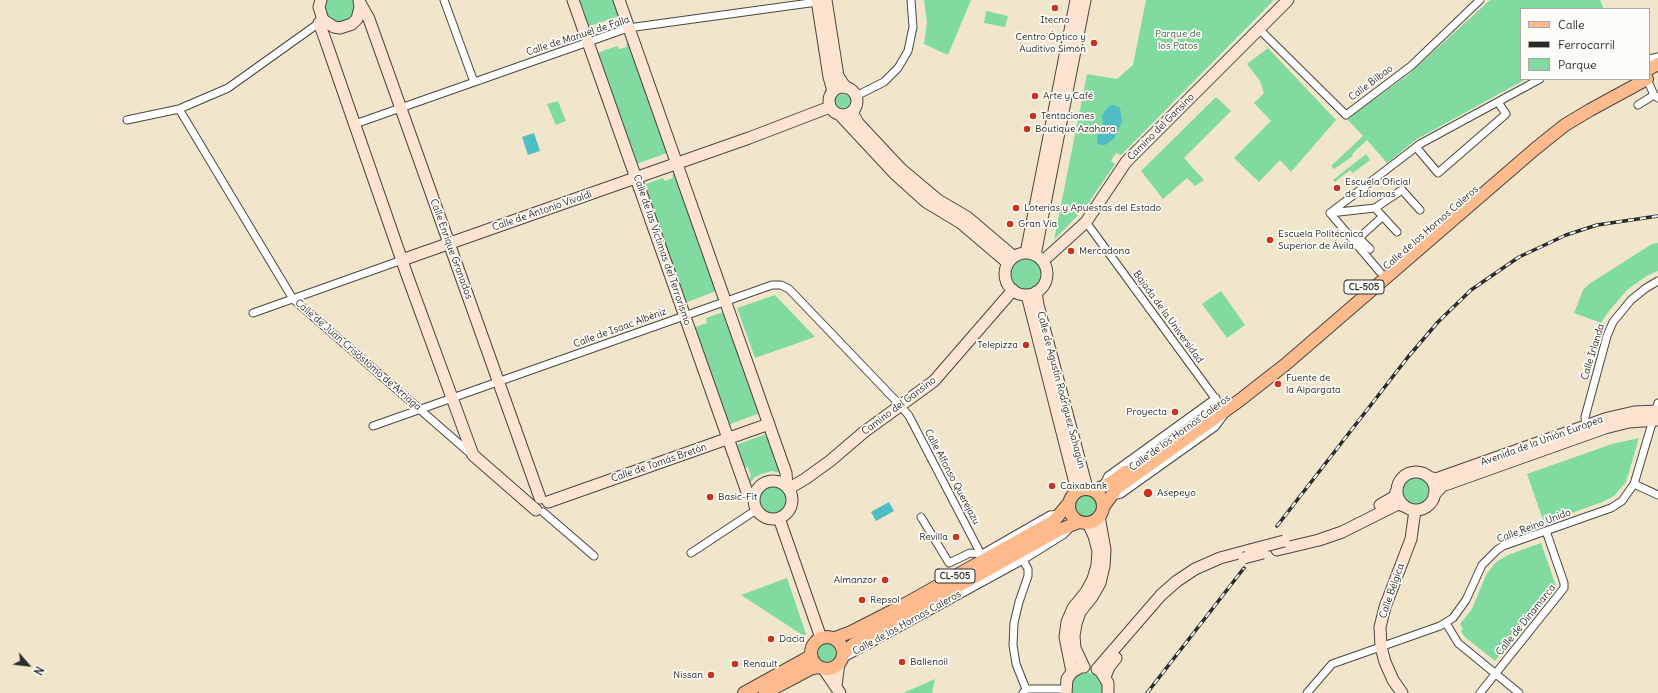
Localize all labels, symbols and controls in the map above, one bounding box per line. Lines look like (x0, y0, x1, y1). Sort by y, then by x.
marker: Itecno (1050, 3, 1060, 13)
legend (1520, 8, 1650, 80)
street label: Calle de Manuel de Falla (525, 14, 631, 58)
place label: Itecno (1040, 14, 1070, 26)
text: Calle (1558, 17, 1585, 32)
park label: Parque de los Patos (1155, 28, 1201, 52)
place label: Centro Óptico y Auditivo Simón (1016, 31, 1086, 54)
text: Ferrocarril (1558, 37, 1615, 52)
marker: Centro Óptico y Auditivo Simón (1089, 38, 1099, 48)
text: Parque (1558, 57, 1597, 72)
street label: Calle Bilbao (1347, 62, 1395, 104)
place label: Arte y Café (1043, 90, 1093, 102)
marker: Arte y Café (1030, 91, 1040, 101)
street label: Camino del Gansino (1125, 91, 1197, 163)
place label: Tentaciones (1041, 110, 1094, 122)
marker: Tentaciones (1028, 111, 1038, 121)
place label: Boutique Azahara (1035, 123, 1116, 135)
marker: Boutique Azahara (1022, 124, 1032, 134)
street label: Calle de las Víctimas del Terrorismo (631, 173, 693, 327)
place label: Escuela Oficial de Idiomas (1345, 176, 1411, 200)
marker: Escuela Oficial de Idiomas (1332, 183, 1342, 193)
street label: Calle de los Hornos Caleros (1381, 183, 1481, 273)
street label: Calle de Antonio Vivaldi (491, 188, 593, 234)
street label: Calle Enrique Granados (427, 197, 475, 301)
place label: Loterías y Apuestas del Estado (1024, 202, 1161, 214)
marker: Loterías y Apuestas del Estado (1011, 203, 1021, 213)
place label: Gran Vía (1018, 218, 1057, 230)
marker: Gran Vía (1005, 219, 1015, 229)
place label: Escuela Politécnica Superior de Ávila (1278, 228, 1363, 252)
marker: Escuela Politécnica Superior de Ávila (1265, 235, 1275, 245)
place label: Mercadona (1079, 245, 1130, 257)
marker: Mercadona (1066, 246, 1076, 256)
street label: Bajada de la Universidad (1130, 268, 1206, 366)
road number: CL-505 (1344, 280, 1384, 294)
street label: Calle de Juan Crisóstomo de Arriaga (292, 297, 424, 413)
street label: Calle de Isaac Albéniz (572, 306, 668, 350)
street label: Calle de Agustín Rodríguez Sahagún (1034, 310, 1088, 470)
street label: Calle Irlanda (1579, 322, 1607, 382)
place label: Telepizza (977, 339, 1018, 351)
marker: Telepizza (1021, 340, 1031, 350)
place label: Fuente de la Alpargata (1286, 372, 1341, 396)
street label: Camino del Gansino (860, 374, 938, 438)
marker: Fuente de la Alpargata (1273, 379, 1283, 389)
street label: Calle de los Hornos Caleros (1127, 392, 1233, 474)
place label: Proyecta (1126, 406, 1167, 418)
marker: Proyecta (1170, 407, 1180, 417)
street label: Avenida de la Unión Europea (1479, 413, 1605, 469)
street label: Calle Alfonso Querejazu (922, 427, 982, 527)
street label: Calle de Tomás Bretón (610, 441, 708, 485)
place label: Caixabank (1060, 480, 1107, 492)
marker: Caixabank (1047, 481, 1057, 491)
marker: Asepeyo (1142, 487, 1154, 499)
place label: Asepeyo (1157, 487, 1196, 499)
place label: Basic-Fit (718, 491, 757, 503)
marker: Basic-Fit (705, 492, 715, 502)
street label: Calle Reino Unido (1495, 506, 1573, 546)
place label: Revilla (919, 531, 948, 543)
marker: Revilla (951, 532, 961, 542)
street label: Calle Bélgica (1377, 562, 1407, 620)
road number: CL-505 (935, 569, 975, 583)
place label: Almanzor (834, 574, 877, 586)
marker: Almanzor (880, 575, 890, 585)
street label: Calle de Dinamarca (1494, 582, 1558, 658)
street label: Calle de los Hornos Caleros (851, 588, 963, 658)
place label: Repsol (870, 594, 900, 606)
marker: Repsol (857, 595, 867, 605)
place label: Dacia (779, 633, 805, 645)
marker: Dacia (766, 634, 776, 644)
north arrow (8, 645, 48, 685)
place label: Ballenoil (910, 656, 948, 668)
marker: Ballenoil (897, 657, 907, 667)
place label: Renault (743, 658, 777, 670)
marker: Renault (730, 659, 740, 669)
text: N (31, 664, 47, 677)
place label: Nissan (673, 669, 703, 681)
marker: Nissan (706, 670, 716, 680)

